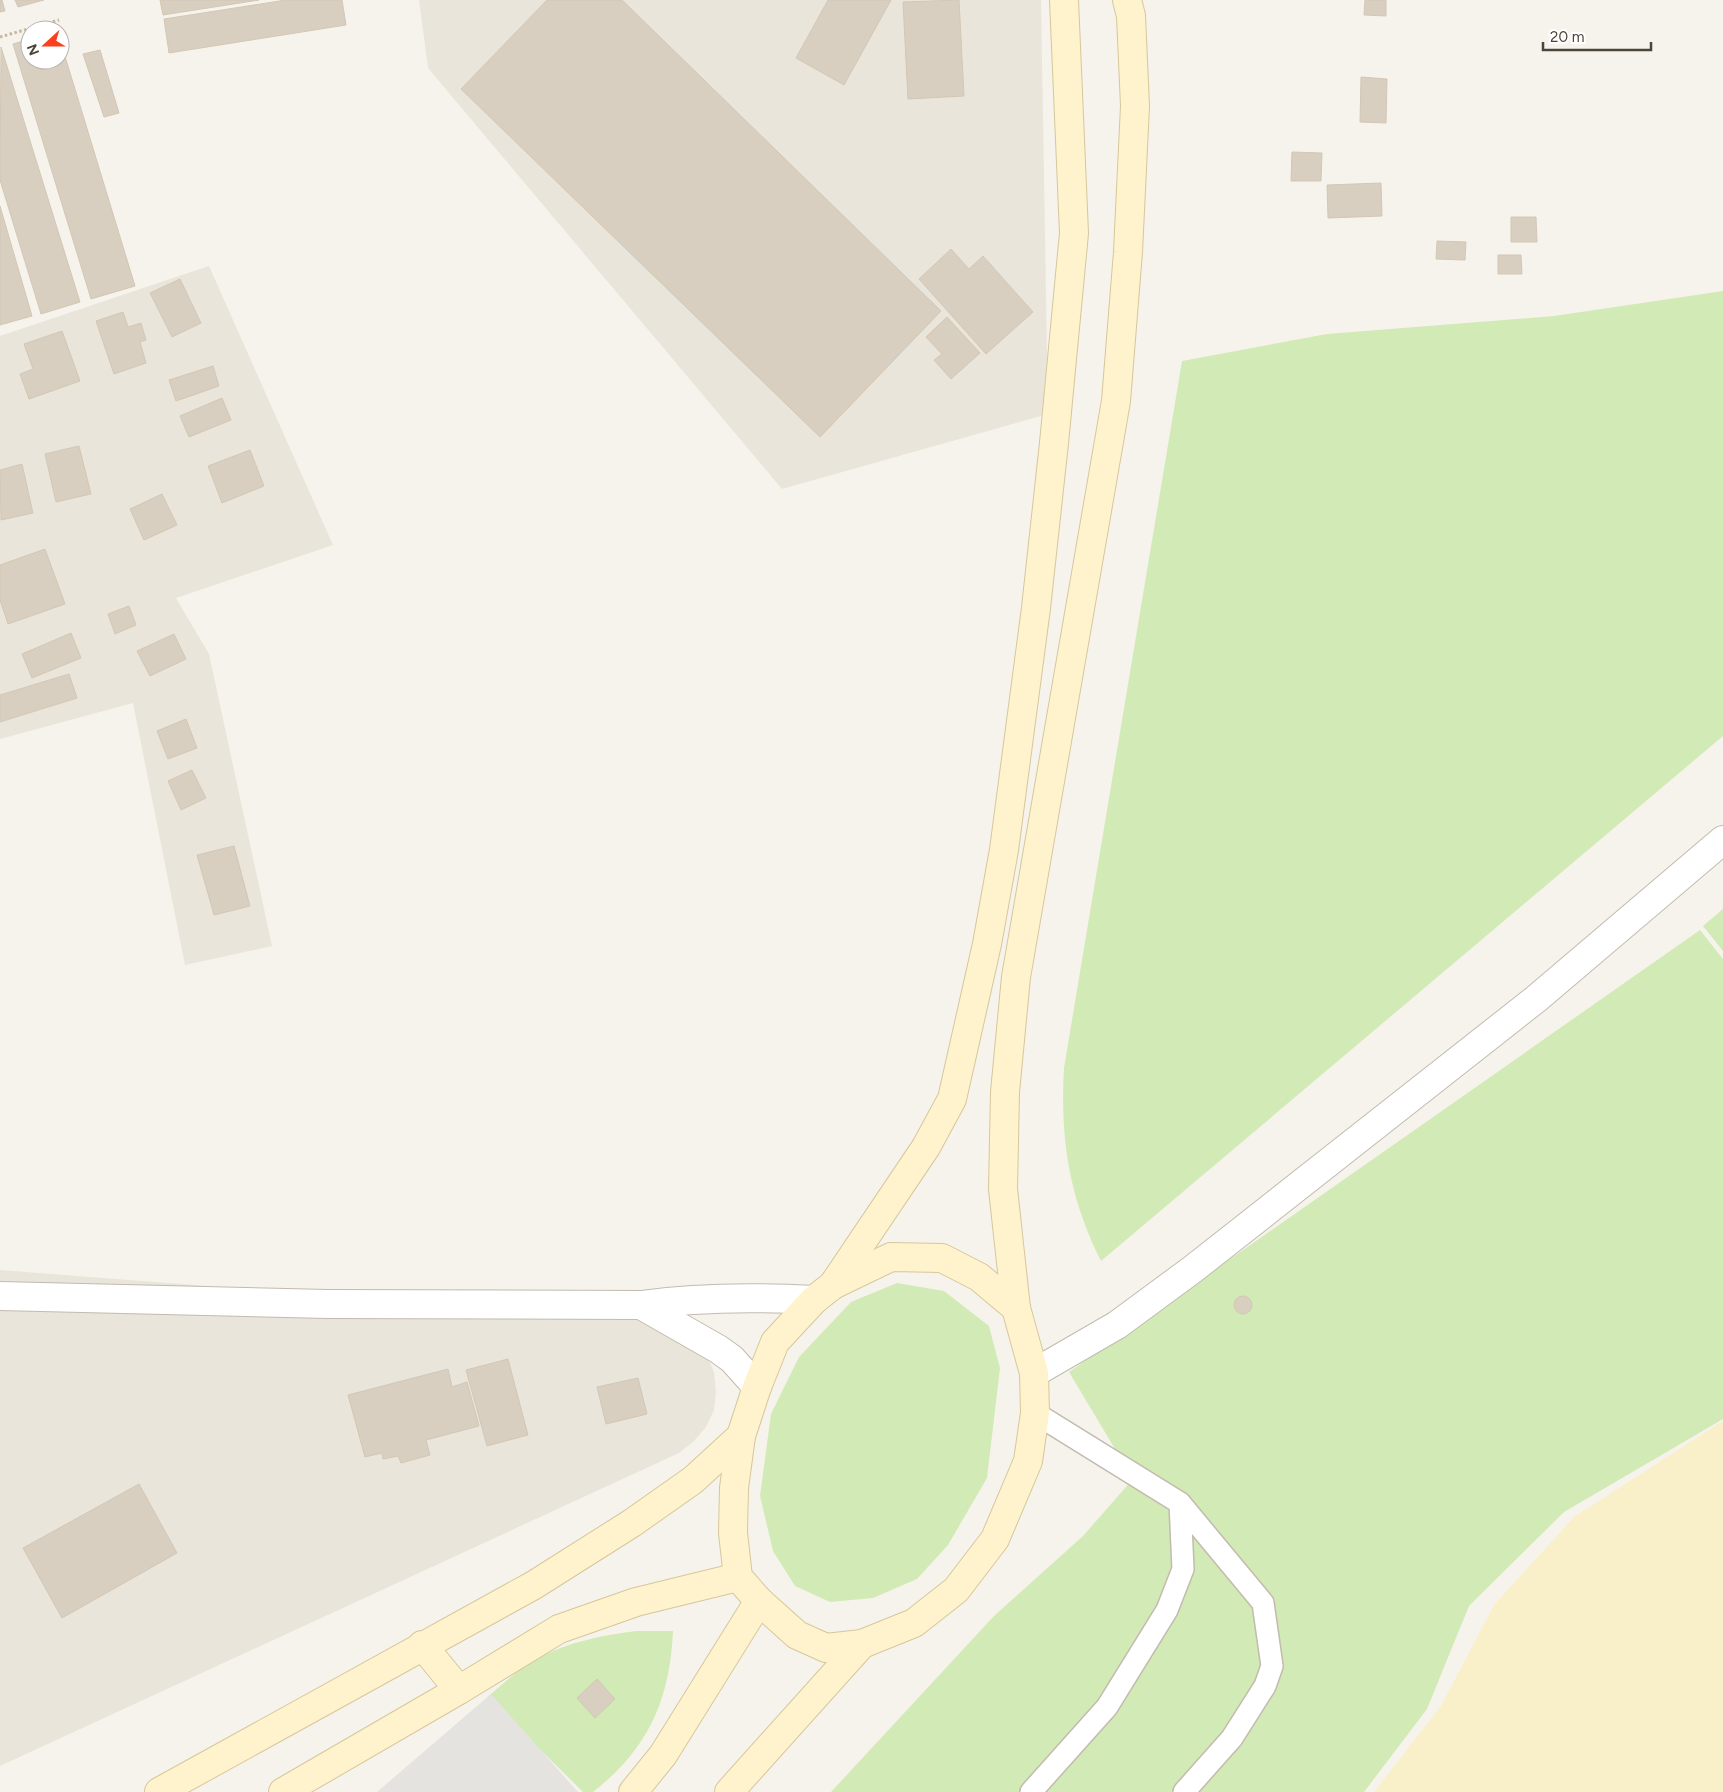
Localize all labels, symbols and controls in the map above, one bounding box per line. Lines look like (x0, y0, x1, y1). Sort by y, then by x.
north arrow (20, 20, 70, 70)
scale bar (1543, 20, 1650, 52)
text: 20 m (1550, 28, 1584, 46)
text: N (23, 41, 43, 58)

